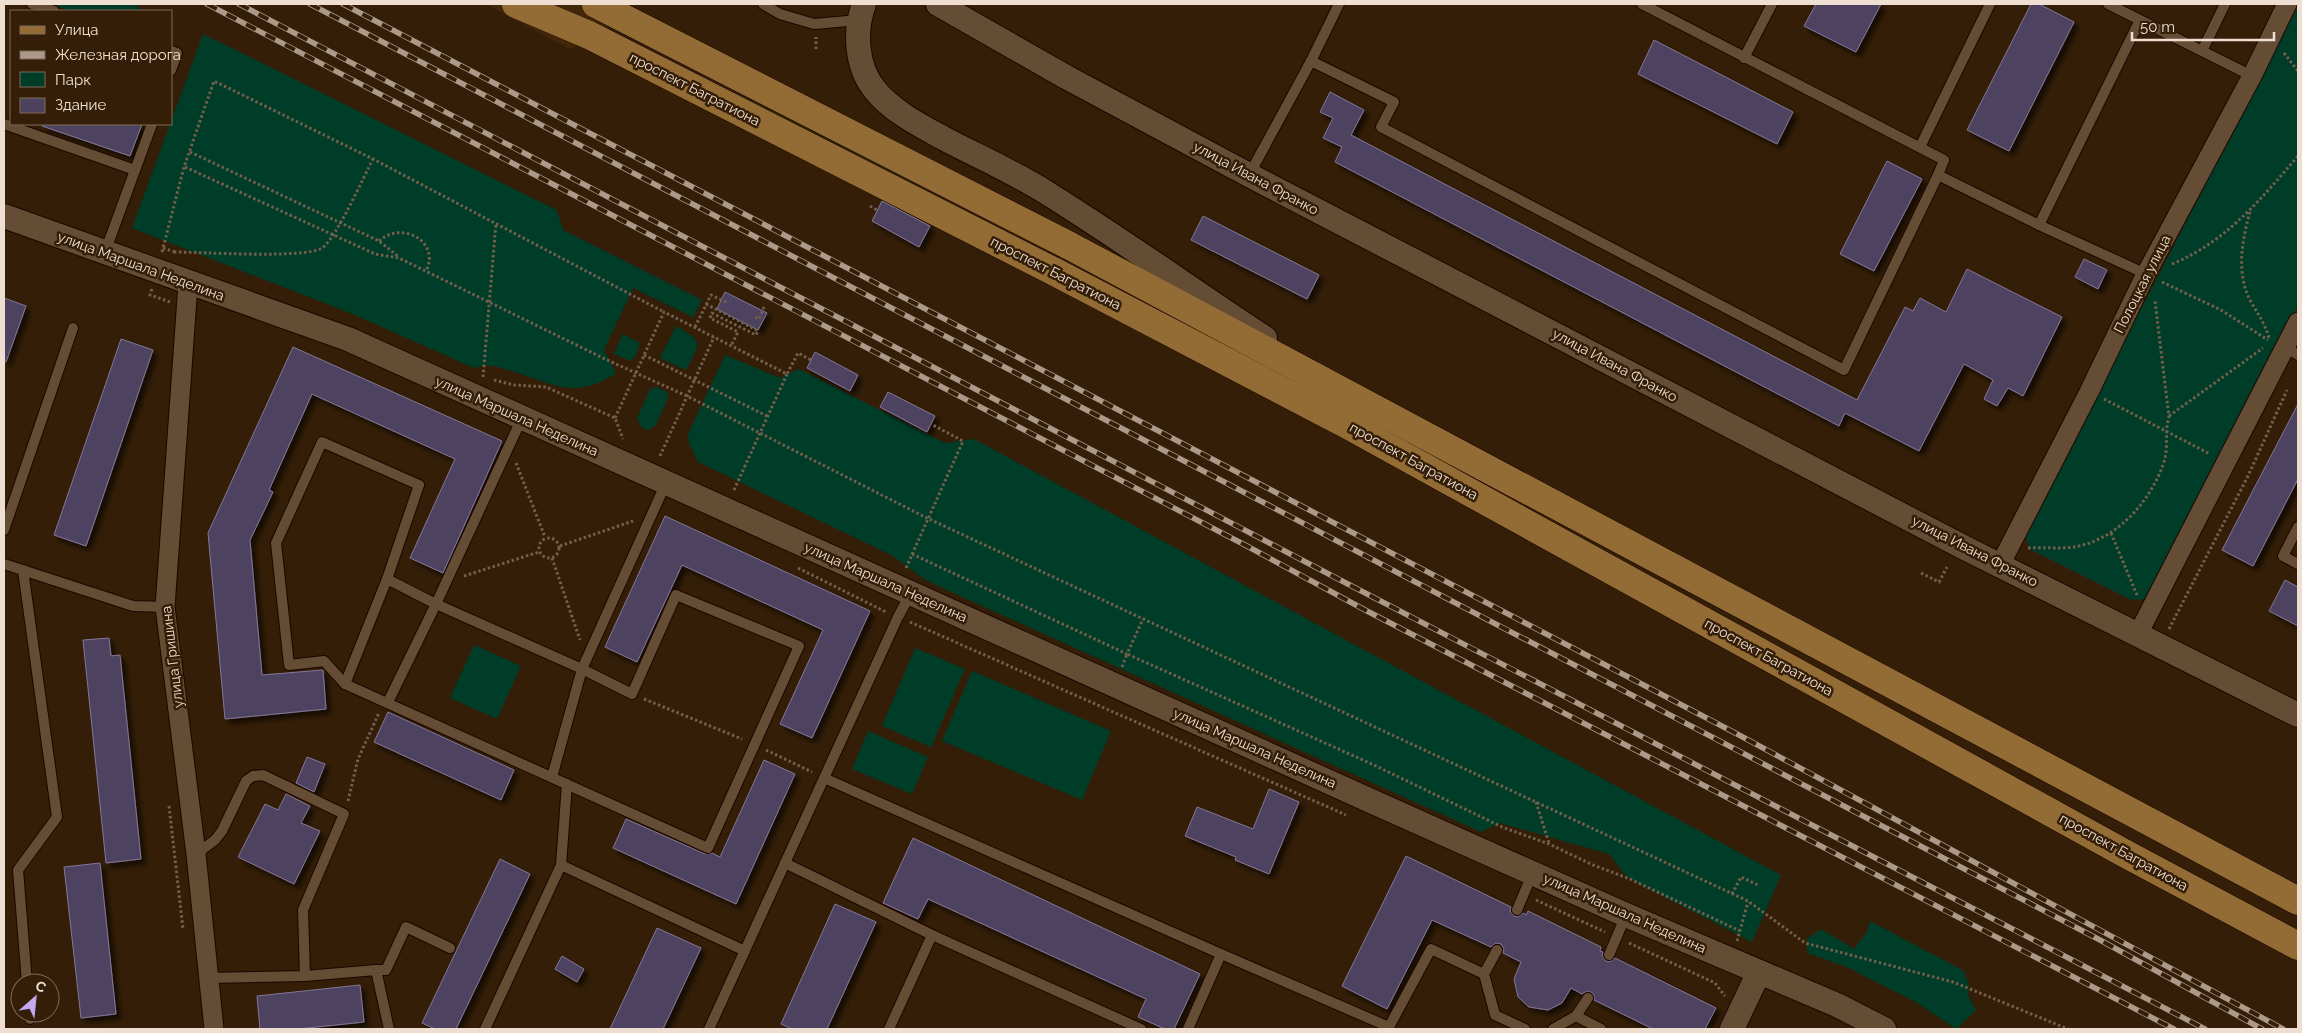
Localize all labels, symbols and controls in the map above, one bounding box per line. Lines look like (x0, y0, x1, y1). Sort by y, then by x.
legend (10, 10, 172, 125)
scale bar (2132, 10, 2274, 42)
text: 50 m (2140, 18, 2175, 36)
text: Улица (55, 21, 99, 39)
text: Железная дорога (55, 46, 181, 64)
street label: проспект Багратиона (627, 49, 763, 129)
text: Парк (55, 71, 91, 89)
text: Здание (55, 96, 107, 114)
street label: улица Ивана Франко (1191, 138, 1321, 218)
street label: улица Маршала Неделина (55, 228, 227, 304)
street label: Полоцкая улица (2110, 232, 2174, 336)
street label: проспект Багратиона (988, 233, 1124, 313)
street label: улица Ивана Франко (1550, 325, 1680, 405)
street label: улица Маршала Неделина (433, 373, 601, 459)
street label: проспект Багратиона (1347, 419, 1481, 503)
street label: улица Ивана Франко (1909, 512, 2041, 590)
street label: улица Маршала Неделина (802, 539, 970, 625)
street label: улица Гришина (158, 605, 186, 709)
street label: проспект Багратиона (1702, 615, 1836, 699)
street label: улица Маршала Неделина (1171, 705, 1339, 791)
street label: проспект Багратиона (2057, 810, 2191, 894)
street label: улица Маршала Неделина (1541, 870, 1709, 956)
north arrow (10, 973, 60, 1023)
text: С (33, 977, 49, 996)

